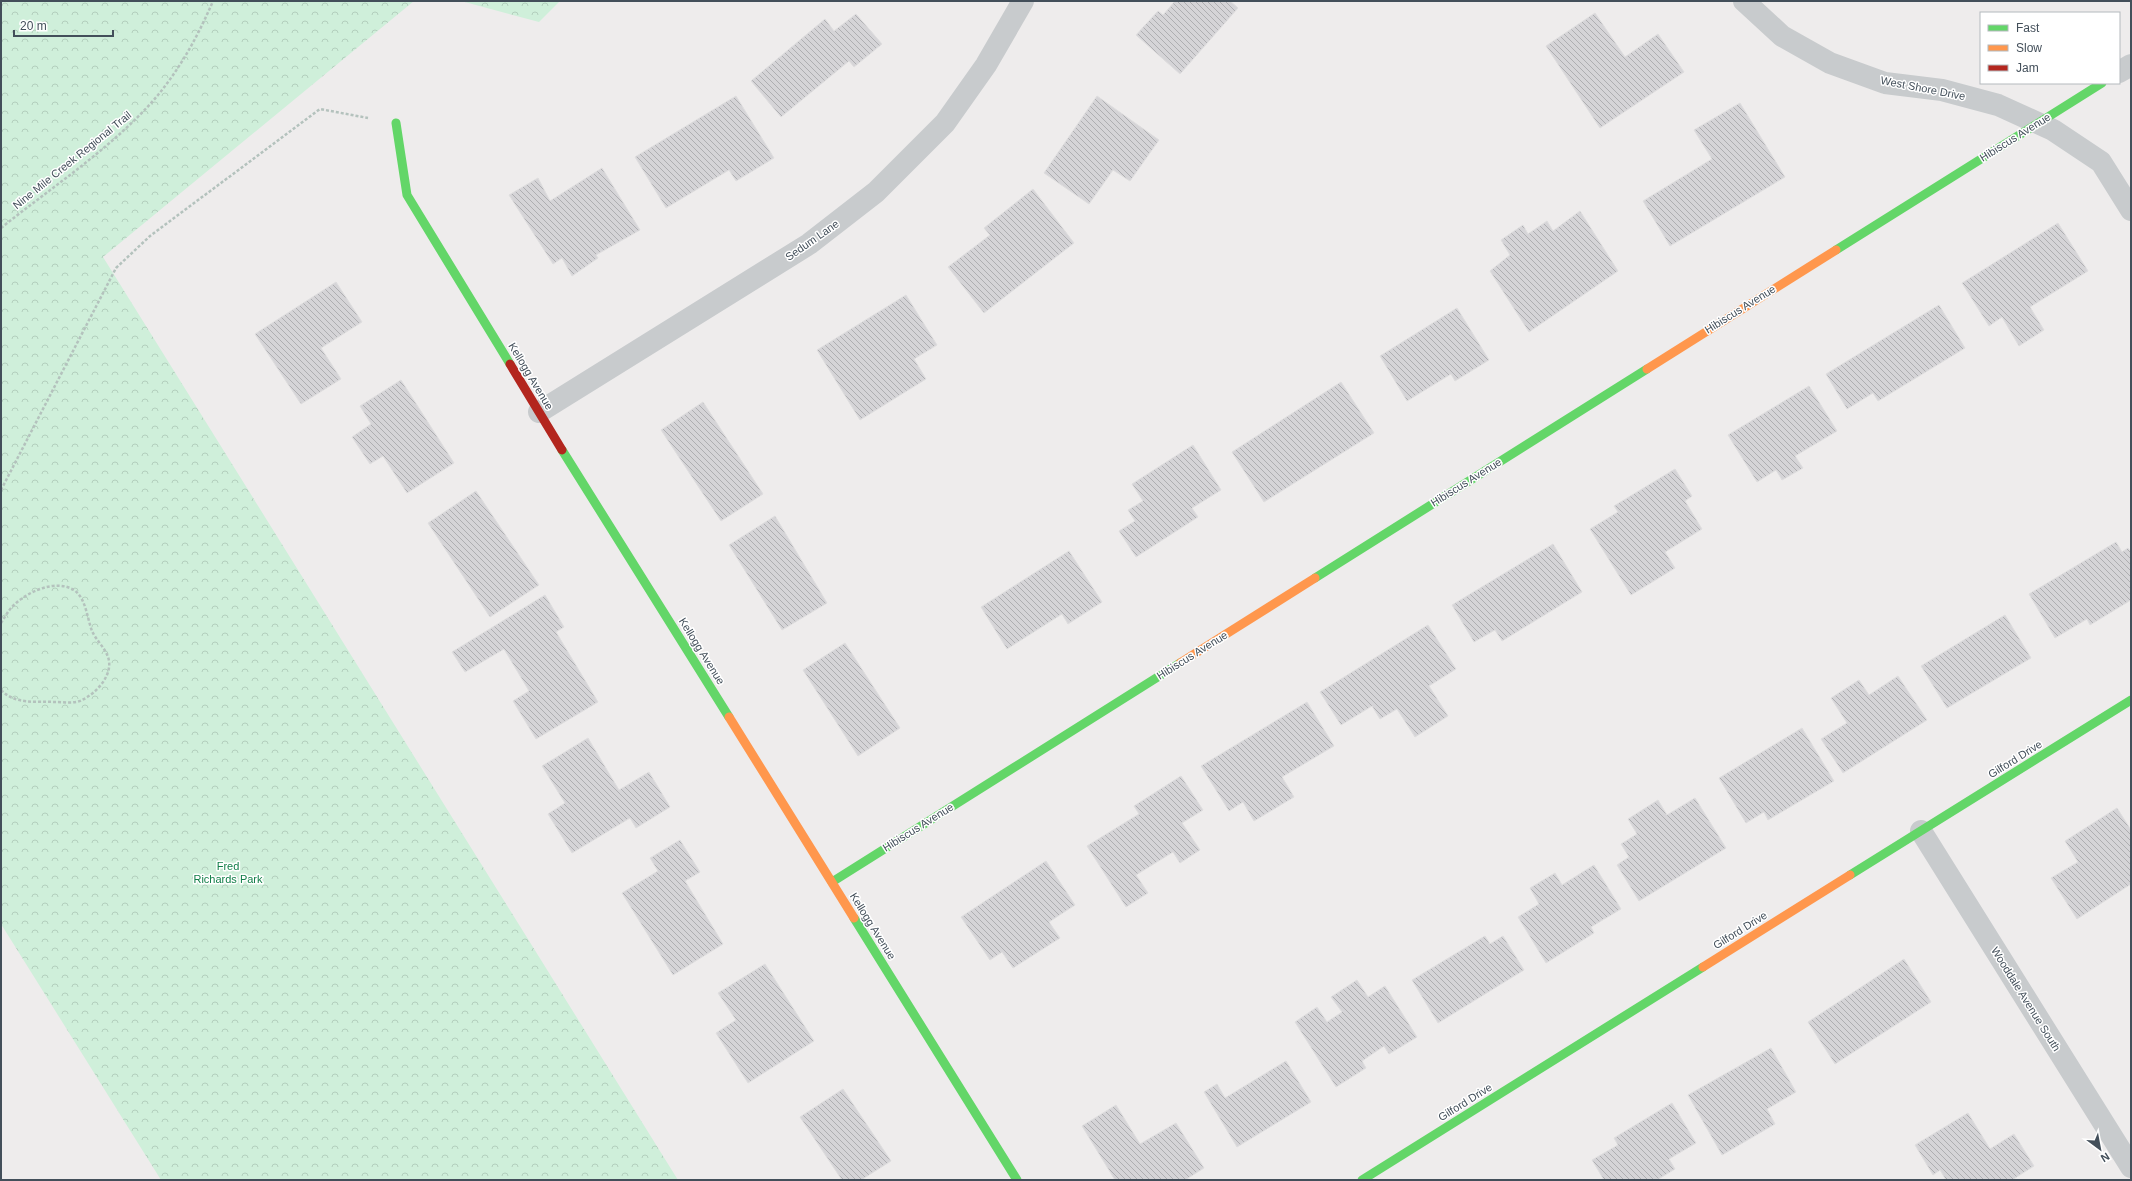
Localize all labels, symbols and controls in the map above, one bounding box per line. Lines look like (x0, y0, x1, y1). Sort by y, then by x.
scale bar (14, 12, 113, 38)
legend (1980, 12, 2120, 84)
text: 20 m (20, 19, 47, 33)
text: Fast (2016, 21, 2040, 35)
text: Slow (2016, 41, 2042, 55)
text: Jam (2016, 61, 2039, 75)
street label: West Shore Drive (1880, 74, 1966, 102)
street label: Nine Mile Creek Regional Trail (10, 109, 134, 211)
street label: Hibiscus Avenue (1977, 110, 2053, 164)
street label: Sedum Lane (783, 217, 841, 263)
street label: Hibiscus Avenue (1702, 282, 1778, 336)
street label: Kellogg Avenue (506, 340, 556, 412)
street label: Hibiscus Avenue (1428, 455, 1504, 509)
street label: Kellogg Avenue (677, 615, 727, 687)
street label: Hibiscus Avenue (1154, 628, 1230, 682)
street label: Gilford Drive (1986, 738, 2044, 780)
street label: Hibiscus Avenue (880, 800, 956, 854)
park label: Fred Richards Park (193, 860, 263, 885)
street label: Kellogg Avenue (848, 890, 898, 962)
street label: Gilford Drive (1711, 909, 1769, 951)
street label: Wooddale Avenue South (1989, 945, 2063, 1053)
street label: Gilford Drive (1436, 1081, 1494, 1123)
north arrow (2080, 1129, 2120, 1169)
text: N (2099, 1150, 2112, 1165)

